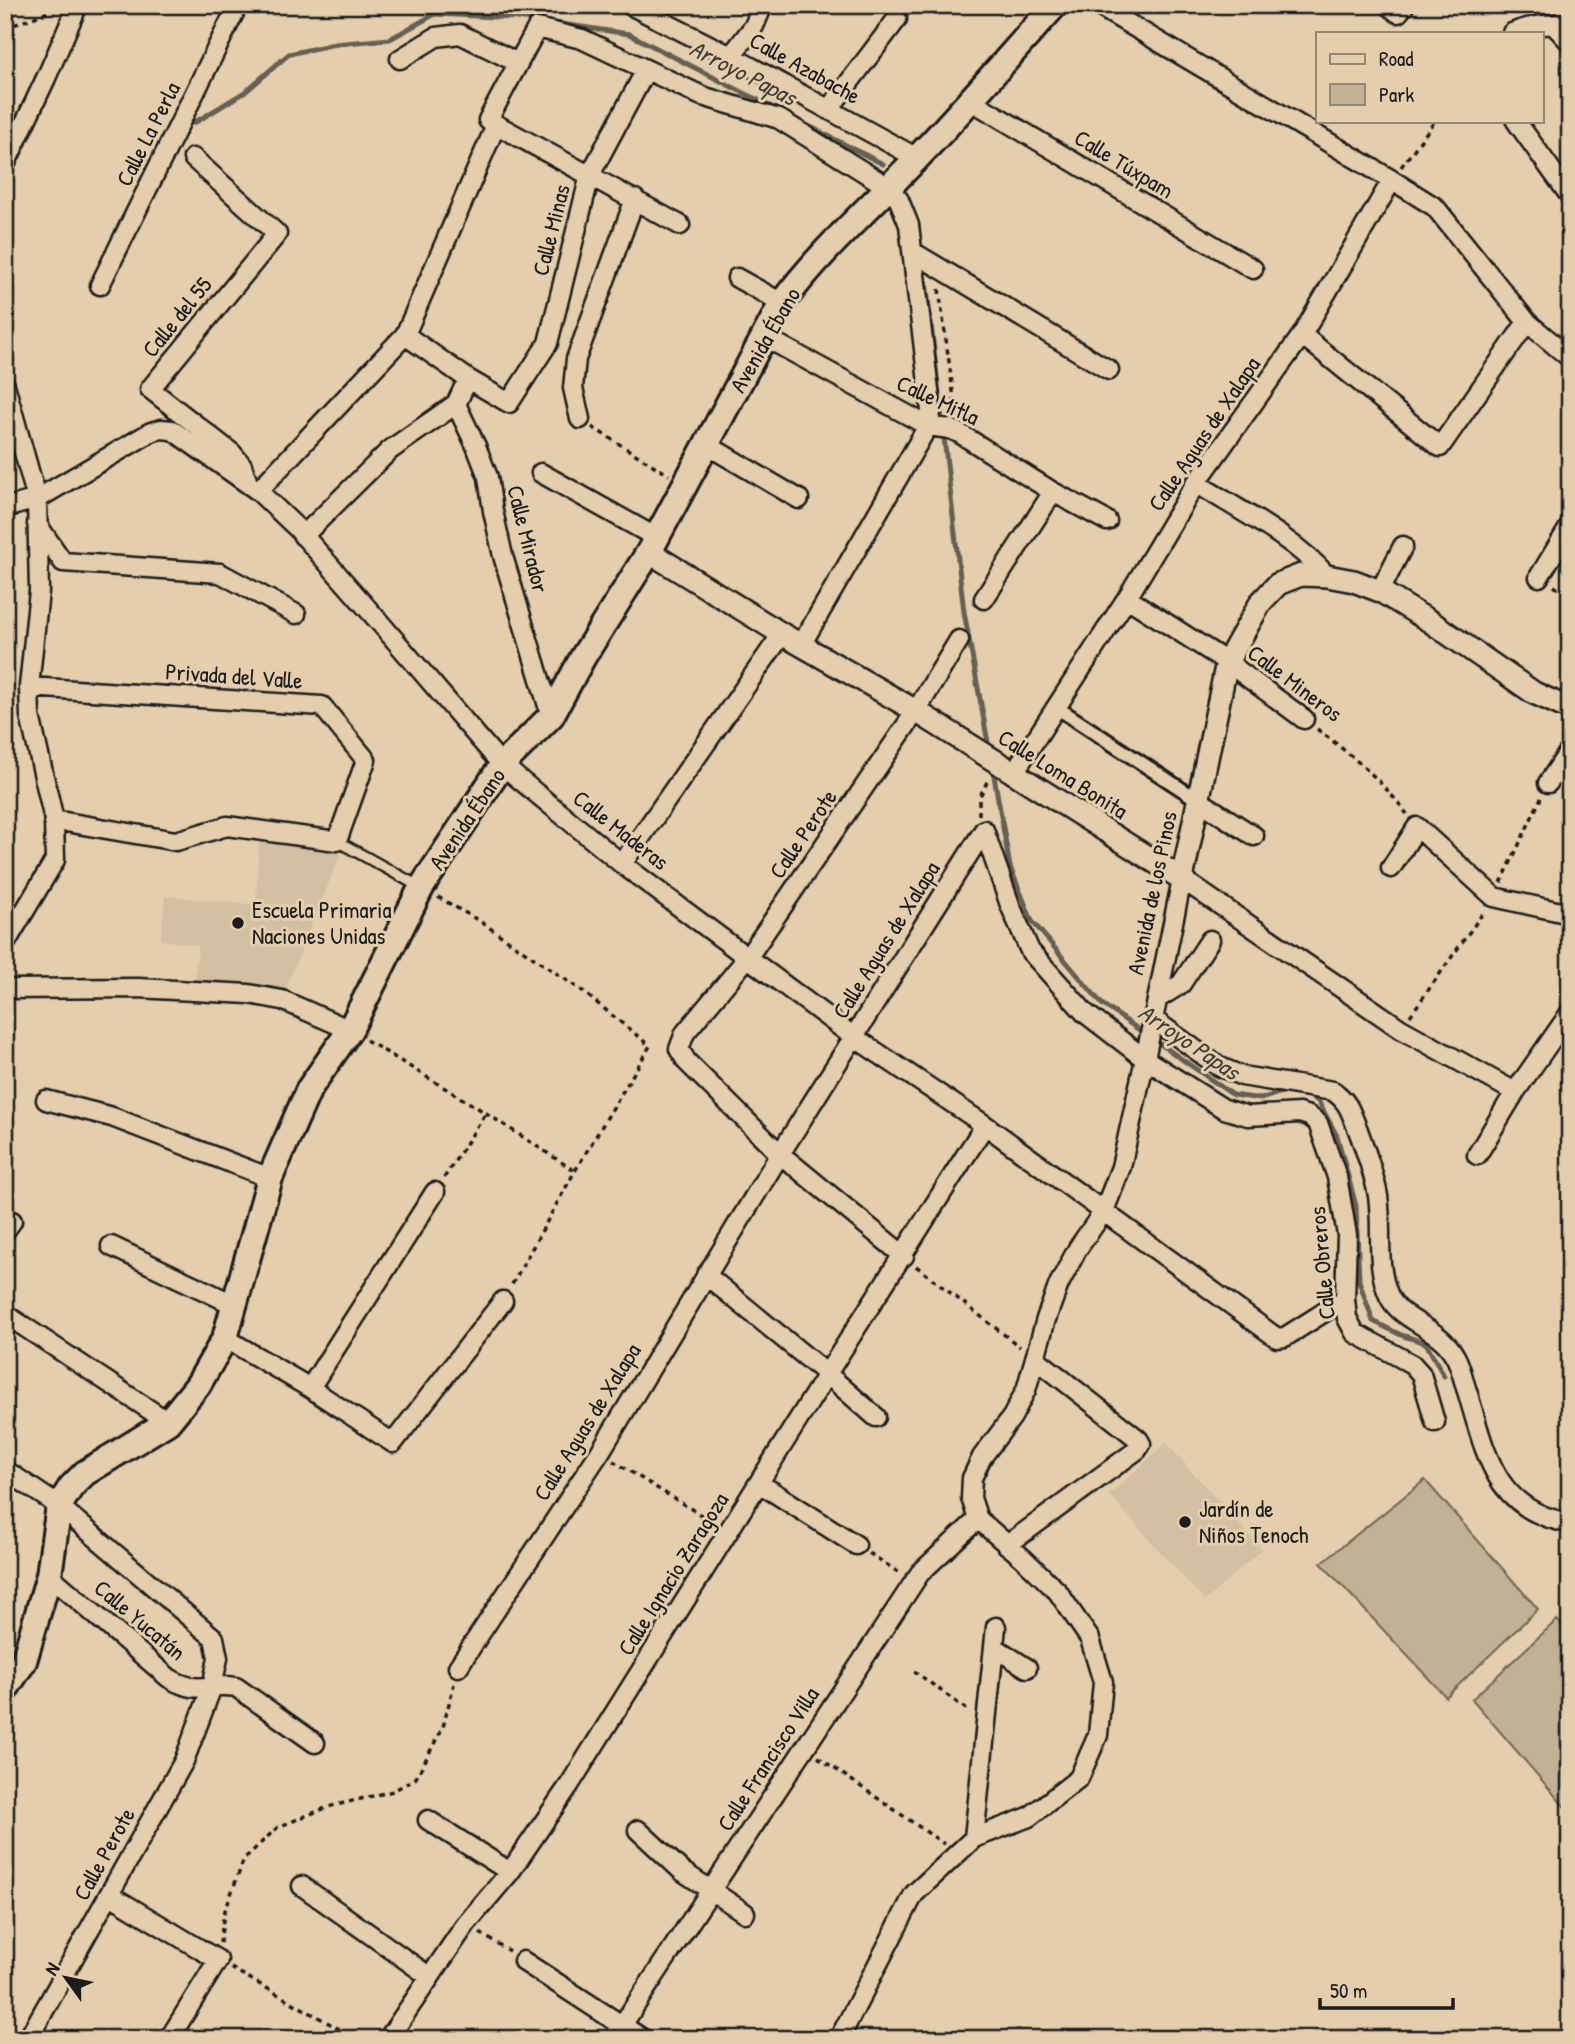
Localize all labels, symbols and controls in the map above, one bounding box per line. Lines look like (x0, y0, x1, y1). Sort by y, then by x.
street label: Calle Azabache (744, 24, 866, 111)
water label: Arroyo Papas (684, 32, 804, 115)
legend (1316, 32, 1544, 122)
text: Road (1379, 44, 1413, 73)
street label: Calle La Perla (108, 76, 187, 191)
text: Park (1379, 80, 1414, 109)
street label: Calle Túxpam (1069, 122, 1180, 205)
street label: Calle Minas (524, 181, 577, 279)
street label: Calle del 55 (135, 270, 219, 363)
street label: Avenida Ébano (722, 281, 807, 398)
street label: Calle Aguas de Xalapa (1140, 350, 1267, 517)
street label: Calle Mitla (892, 367, 985, 432)
street label: Calle Mirador (500, 482, 557, 596)
street label: Calle Mineros (1242, 637, 1349, 729)
street label: Privada del Valle (165, 655, 304, 696)
street label: Calle Loma Bonita (993, 721, 1134, 826)
street label: Avenida Ébano (421, 762, 512, 876)
street label: Calle Maderas (567, 782, 676, 877)
street label: Calle Perote (761, 783, 844, 884)
street label: Avenida de los Pinos (1119, 808, 1184, 977)
street label: Calle Aguas de Xalapa (825, 855, 946, 1024)
place label: Escuela Primaria Naciones Unidas (252, 894, 391, 951)
marker: Escuela Primaria Naciones Unidas (230, 915, 246, 931)
water label: Arroyo Papas (1132, 996, 1248, 1089)
street label: Calle Obreros (1301, 1205, 1342, 1321)
street label: Calle Aguas de Xalapa (526, 1337, 647, 1506)
street label: Calle Ignacio Zaragoza (610, 1486, 735, 1661)
place label: Jardín de Niños Tenoch (1199, 1493, 1309, 1550)
marker: Jardín de Niños Tenoch (1177, 1514, 1193, 1530)
street label: Calle Yucatán (88, 1572, 193, 1667)
street label: Calle Francisco Villa (709, 1681, 826, 1837)
street label: Calle Perote (65, 1802, 142, 1906)
north arrow (32, 1942, 102, 2012)
text: N (38, 1957, 65, 1980)
scale bar (1320, 1967, 1452, 2011)
text: 50 m (1330, 1976, 1367, 2005)

